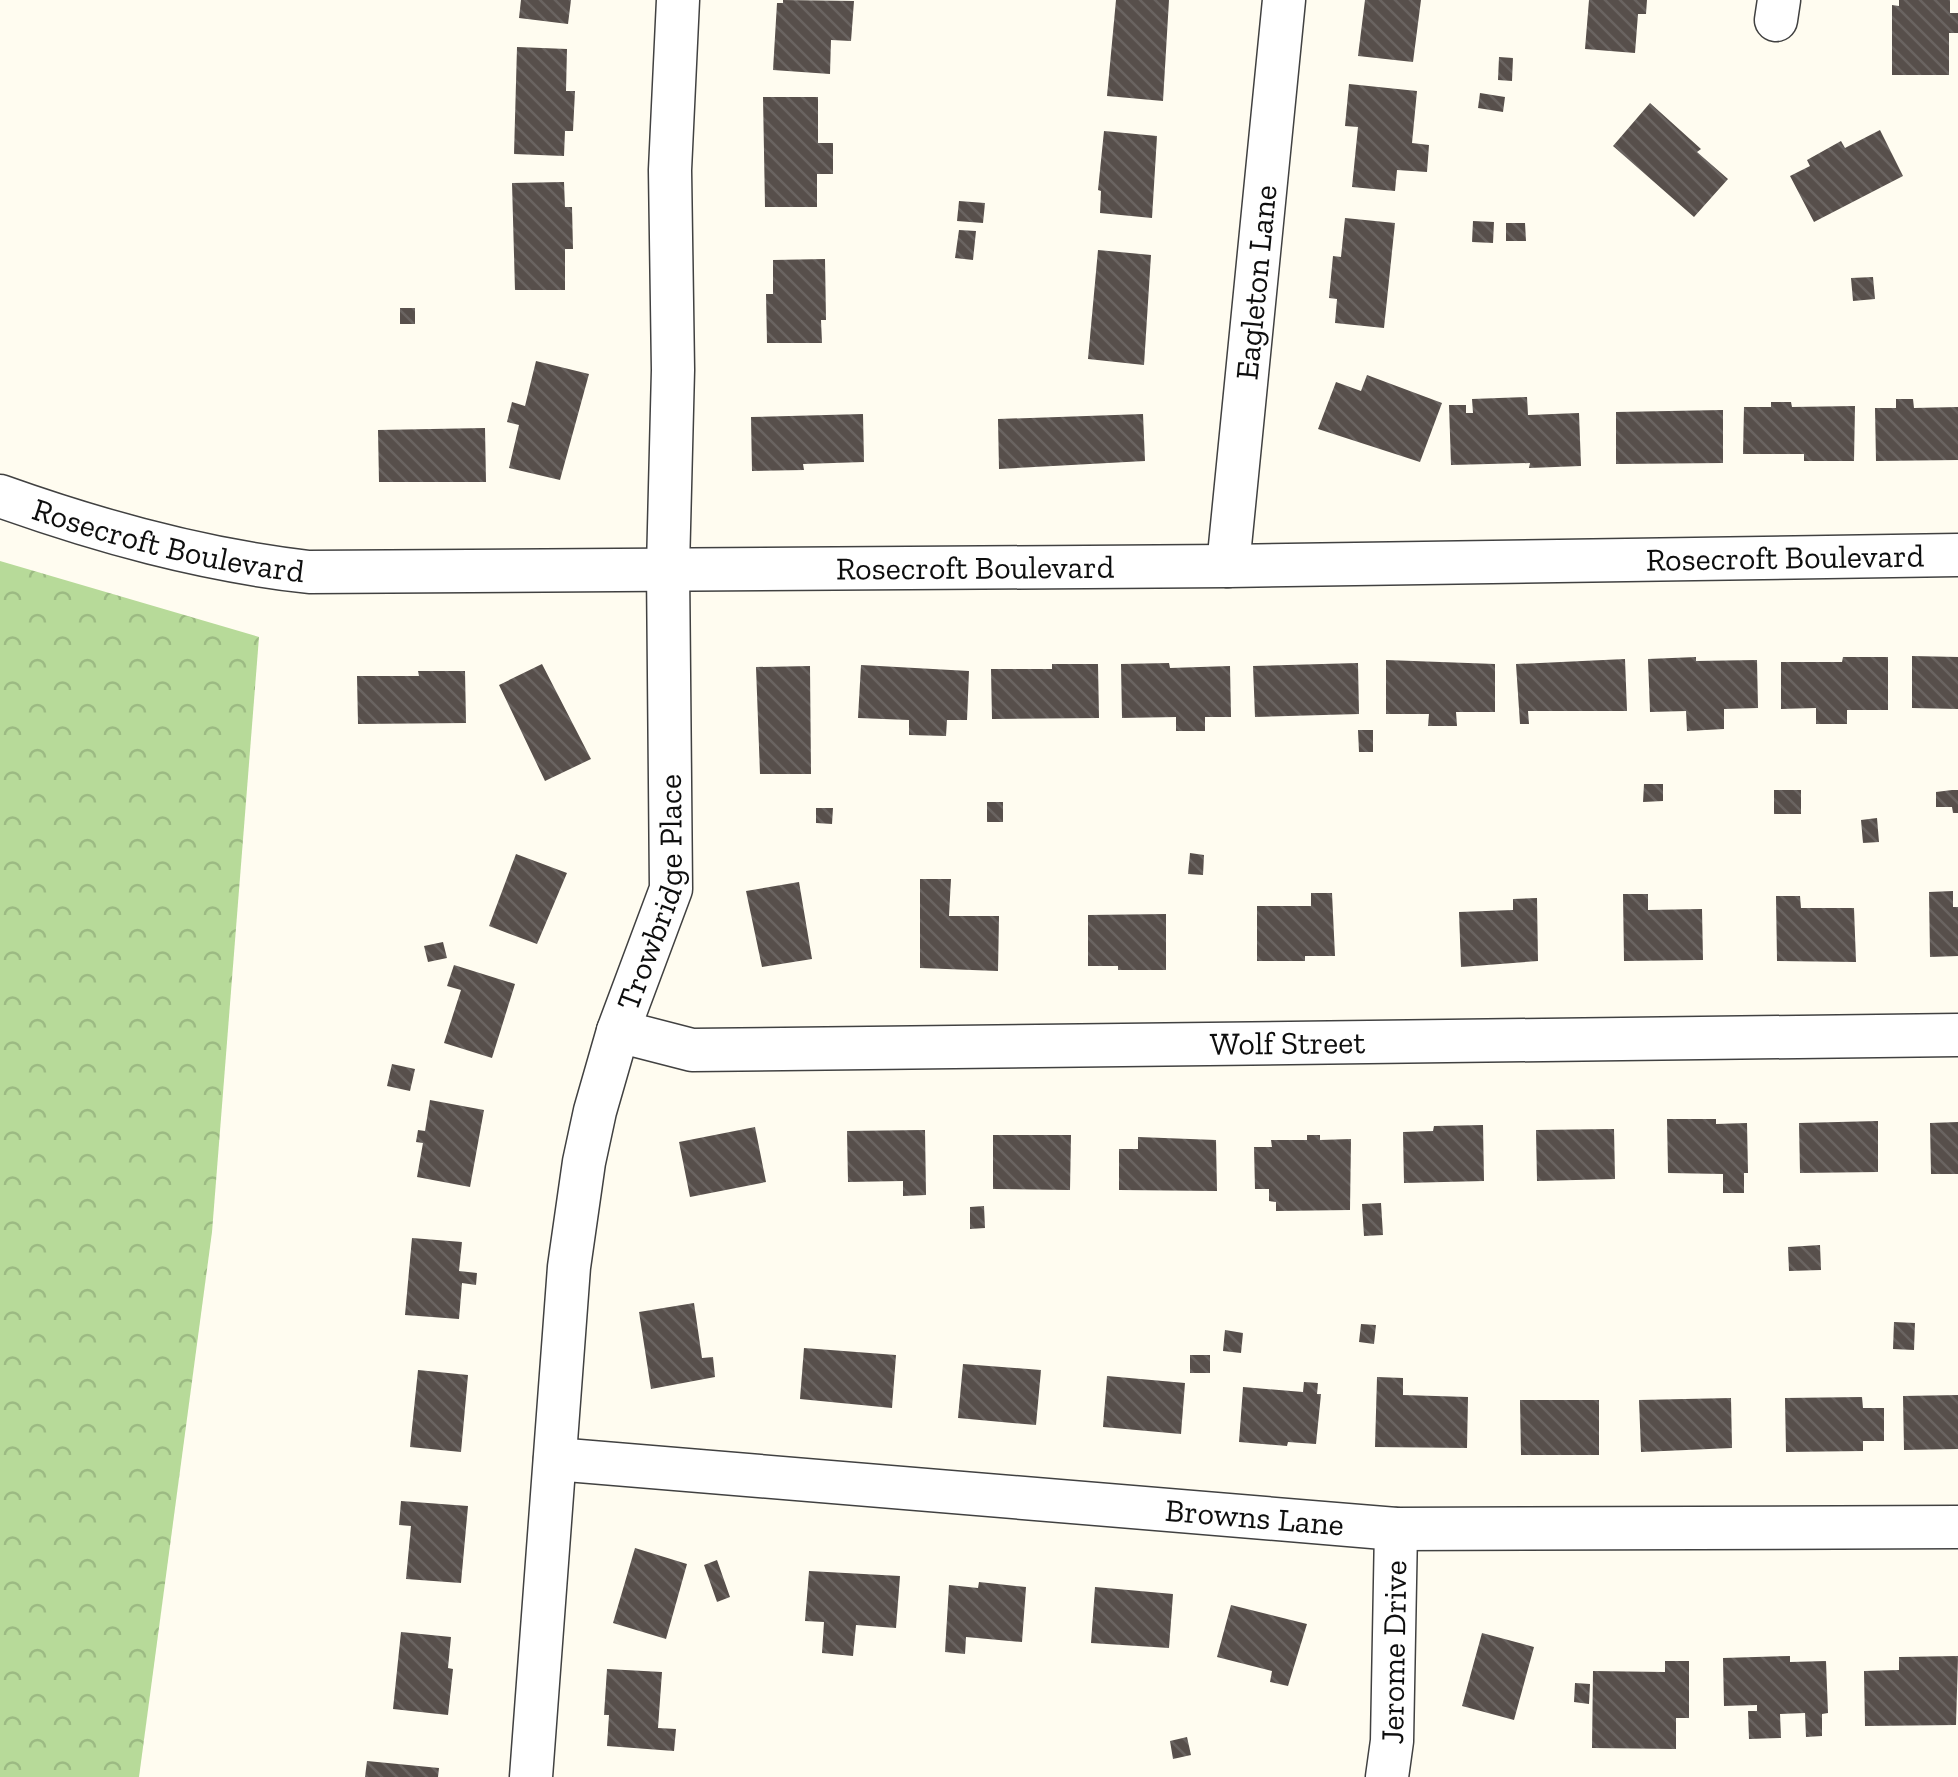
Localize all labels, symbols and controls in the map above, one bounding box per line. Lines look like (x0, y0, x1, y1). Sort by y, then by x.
street label: Eagleton Lane (1228, 183, 1285, 382)
street label: Rosecroft Boulevard (28, 490, 307, 590)
street label: Rosecroft Boulevard (1646, 537, 1925, 579)
street label: Rosecroft Boulevard (836, 548, 1115, 588)
street label: Trowbridge Place (609, 774, 690, 1015)
street label: Wolf Street (1210, 1023, 1366, 1063)
street label: Browns Lane (1164, 1491, 1346, 1544)
street label: Jerome Drive (1373, 1560, 1414, 1745)

